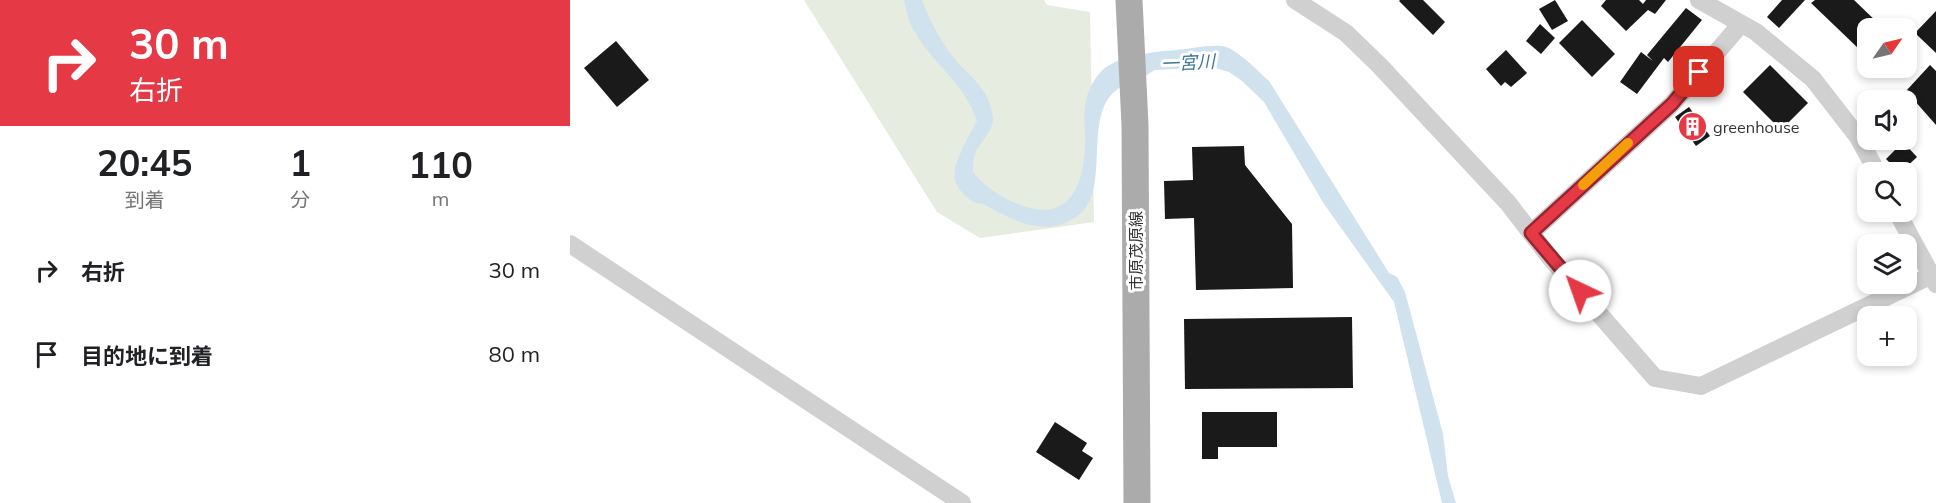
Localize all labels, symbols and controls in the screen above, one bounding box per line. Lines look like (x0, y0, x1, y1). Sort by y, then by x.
text: 30 m (129, 17, 229, 70)
north arrow (1857, 18, 1917, 78)
map controls (1857, 18, 1917, 366)
icon: right (30, 24, 108, 102)
pin (1673, 46, 1724, 97)
water label: 一宮川 (1160, 49, 1218, 75)
icon: arrive (1682, 55, 1715, 88)
text: 右折 (129, 73, 183, 107)
button: sound (1857, 90, 1917, 150)
building icon: greenhouse (1676, 111, 1708, 143)
place label: greenhouse (1713, 117, 1800, 137)
text: 20:45 (97, 140, 192, 185)
text: 1 (289, 140, 311, 185)
text: 110 (408, 142, 473, 187)
button: search (1857, 162, 1917, 222)
text: m (432, 186, 449, 211)
text: 到着 (125, 187, 165, 212)
text: 分 (290, 187, 310, 212)
street label: 市原茂原線 (1126, 211, 1146, 291)
button: layers (1857, 234, 1917, 294)
icon: right (30, 254, 63, 287)
text: 30 m (489, 256, 540, 284)
text: 右折 (81, 258, 125, 286)
position arrow (1548, 259, 1612, 323)
button: + (1857, 306, 1917, 366)
icon: arrive (30, 338, 63, 371)
text: 80 m (489, 340, 540, 368)
text: 目的地に到着 (81, 342, 213, 370)

